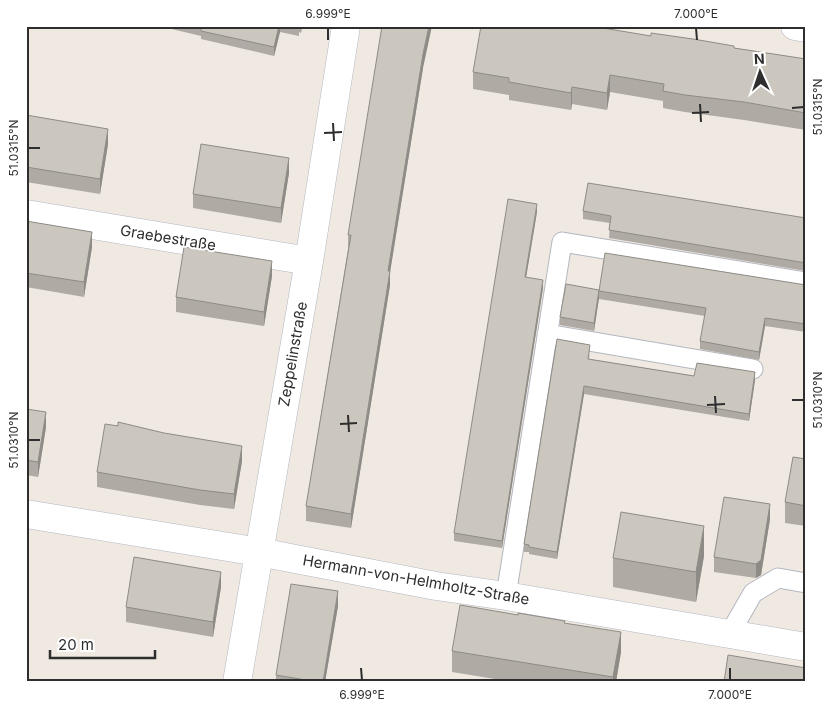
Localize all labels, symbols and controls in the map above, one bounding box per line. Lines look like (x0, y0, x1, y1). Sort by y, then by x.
text: 6.999°E (305, 6, 351, 21)
text: 7.000°E (674, 6, 718, 21)
north arrow (734, 48, 784, 98)
text: N (754, 50, 765, 67)
text: 51.0315°N (810, 79, 825, 136)
text: 51.0315°N (6, 120, 21, 177)
street label: Graebestraße (119, 221, 217, 254)
street label: Zeppelinstraße (274, 300, 311, 408)
text: 51.0310°N (810, 371, 825, 429)
text: 51.0310°N (6, 411, 21, 469)
street label: Hermann-von-Helmholtz-Straße (301, 550, 531, 609)
scale bar (50, 628, 155, 660)
text: 20 m (58, 635, 94, 654)
text: 6.999°E (339, 687, 385, 702)
text: 7.000°E (708, 687, 752, 702)

